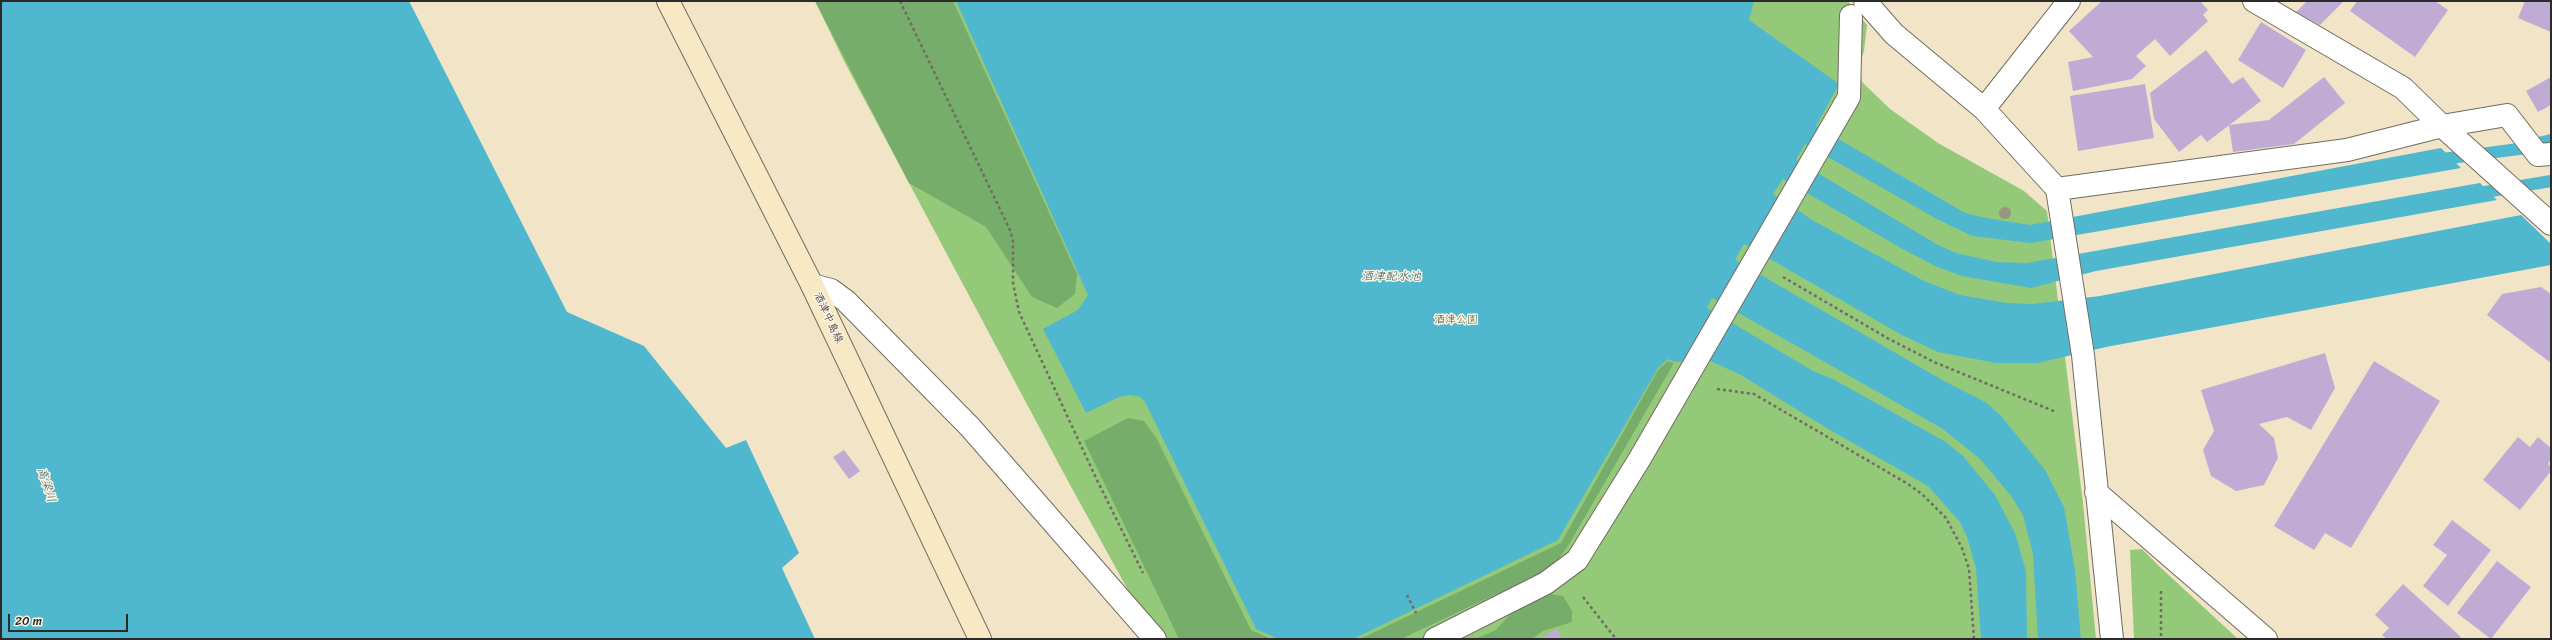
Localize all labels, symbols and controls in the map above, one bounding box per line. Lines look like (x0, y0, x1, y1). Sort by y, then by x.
water label: 酒津配水池 (1361, 270, 1421, 284)
street label: 酒津中島線 (810, 290, 846, 346)
park label: 酒津公園 (1434, 313, 1478, 327)
water label: 高梁川 (34, 466, 58, 504)
scale bar (10, 606, 130, 632)
text: 20 m (15, 610, 42, 632)

